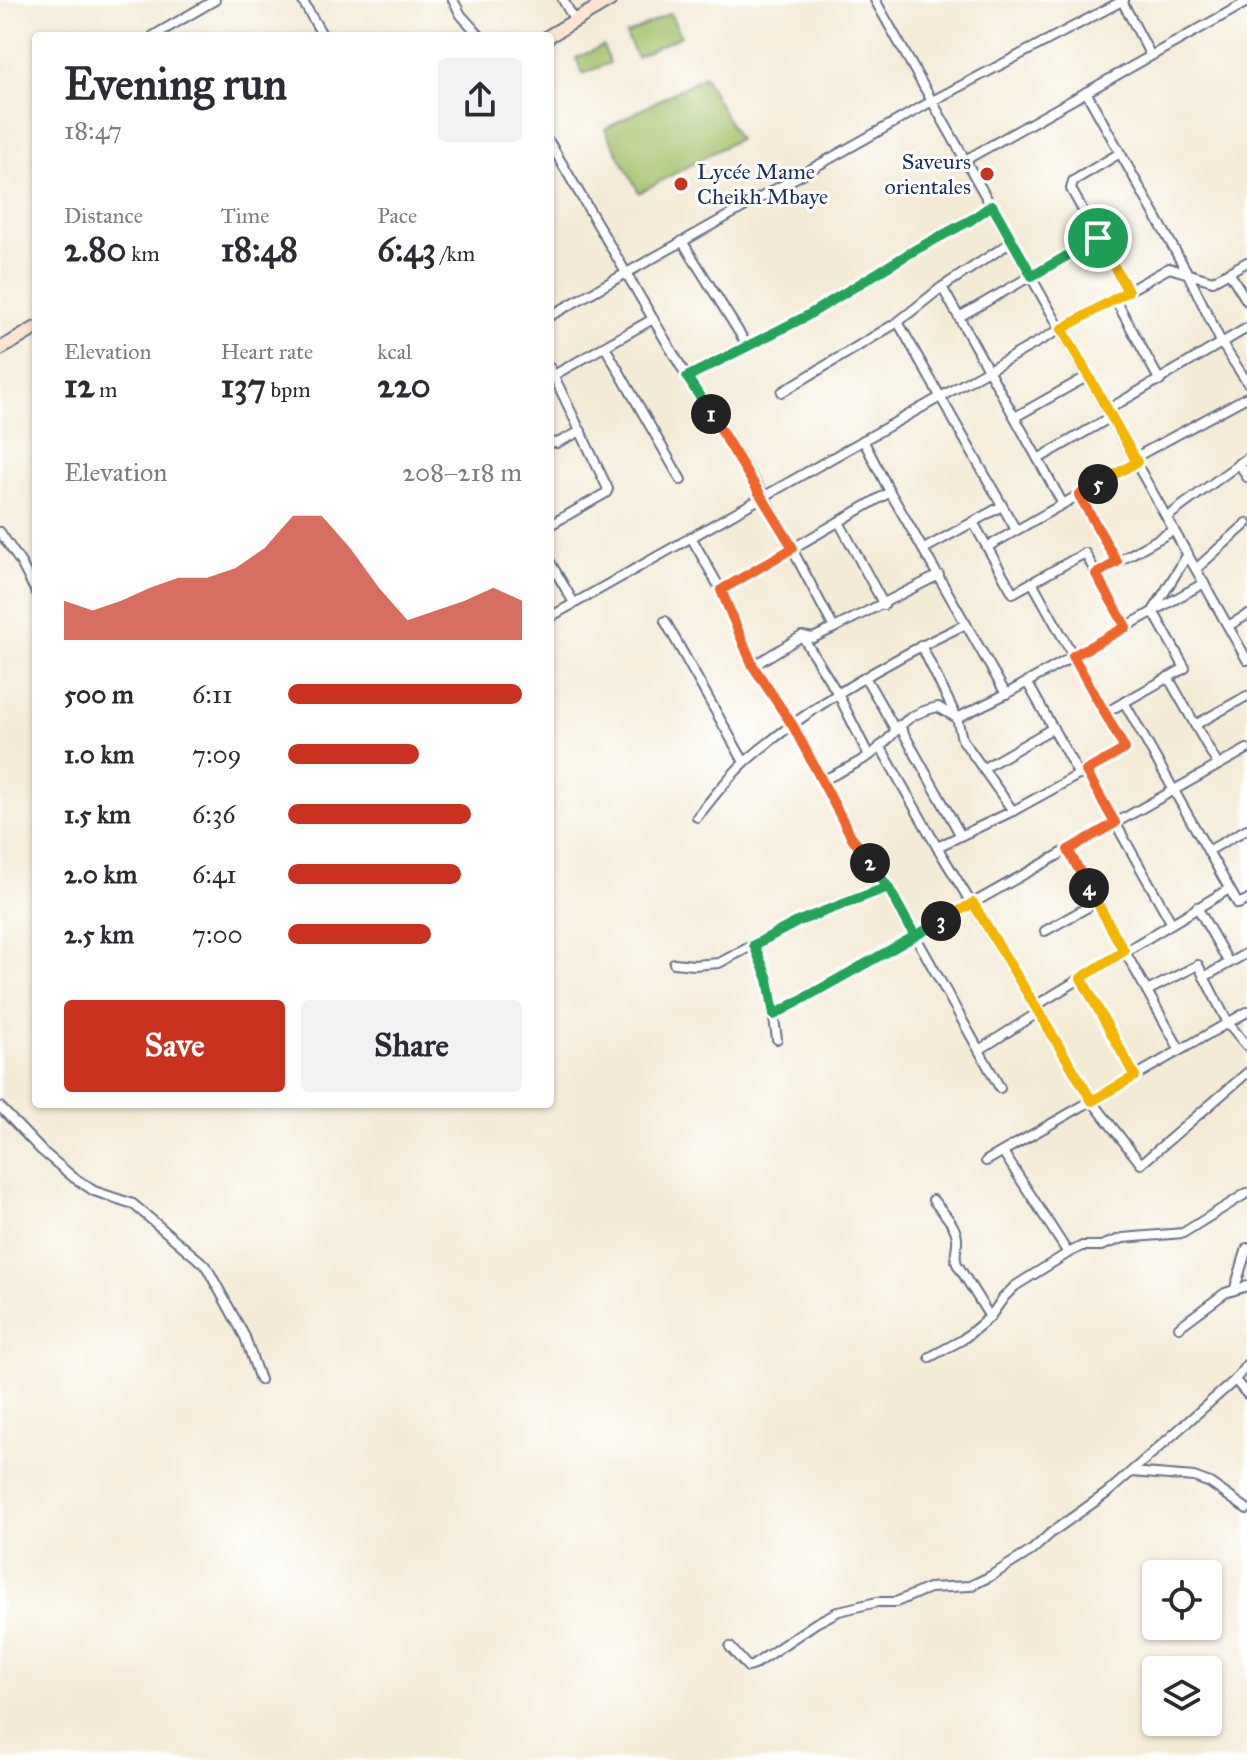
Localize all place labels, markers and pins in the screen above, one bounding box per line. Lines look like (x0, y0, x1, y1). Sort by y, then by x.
place label: Saveurs orientales (885, 148, 971, 200)
place label: Lycée Mame Cheikh Mbaye (697, 158, 828, 210)
marker: Saveurs orientales (978, 165, 996, 183)
marker: Lycée Mame Cheikh Mbaye (672, 175, 690, 193)
pin (1064, 204, 1132, 272)
pin: 1 (691, 394, 731, 434)
pin: 5 (1078, 464, 1118, 504)
pin: 2 (850, 843, 890, 883)
pin: 4 (1069, 868, 1109, 908)
pin: 3 (921, 901, 961, 941)

